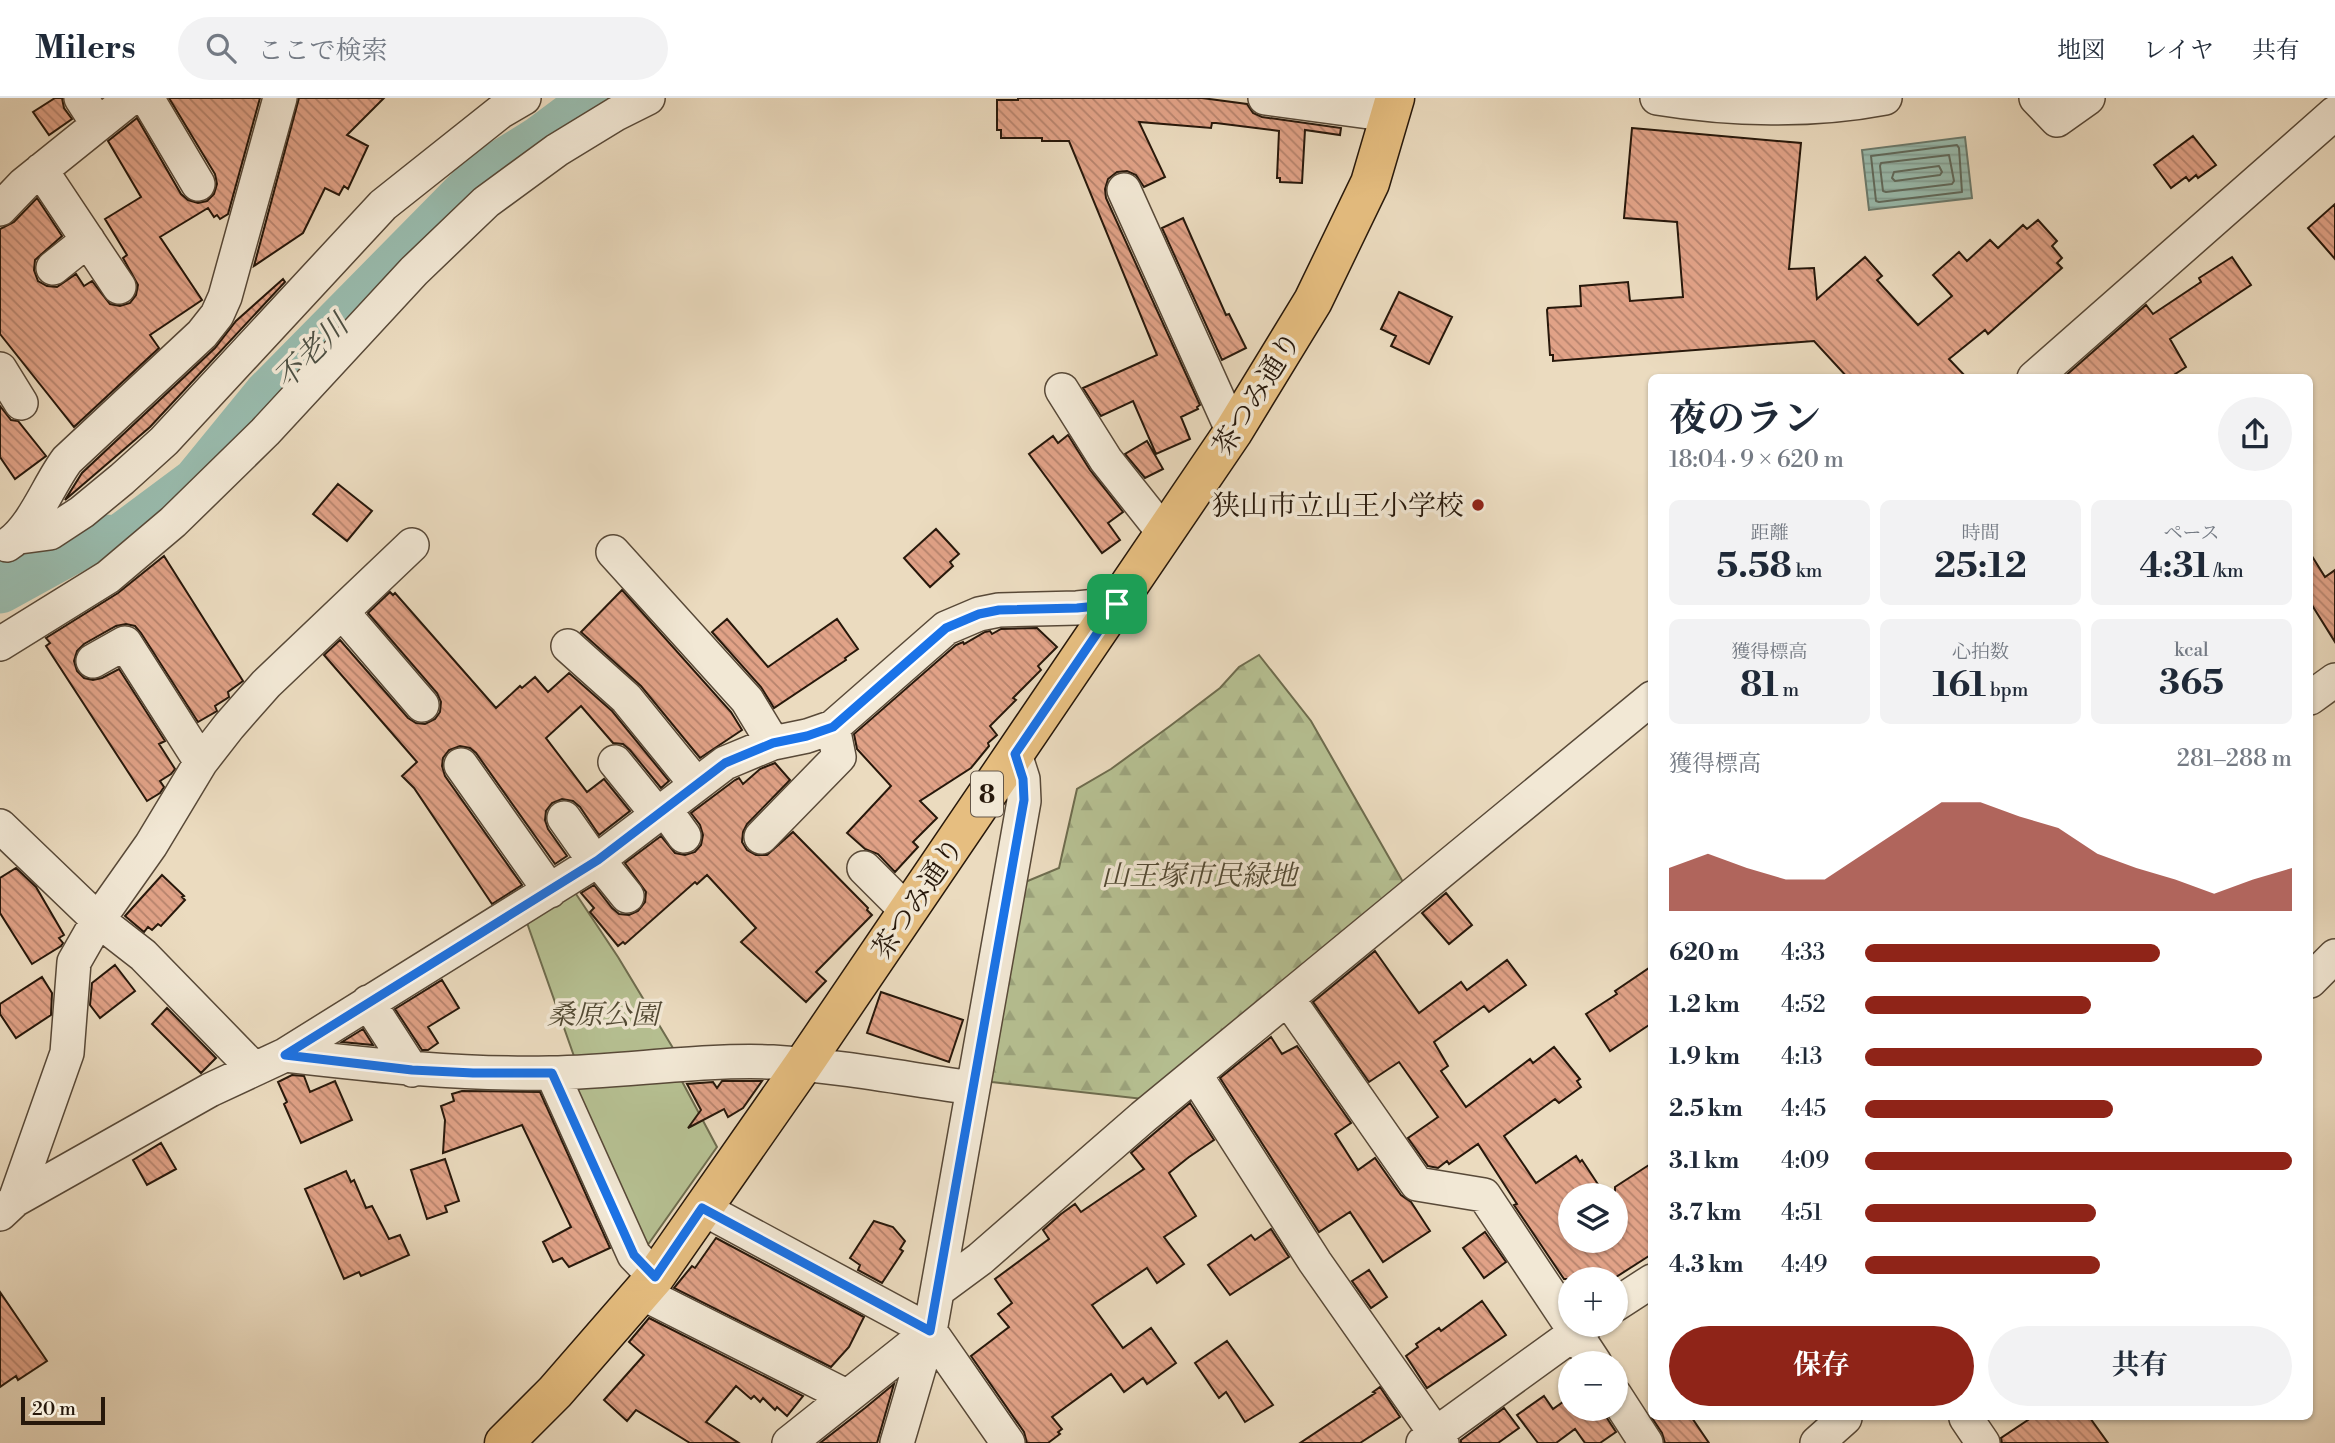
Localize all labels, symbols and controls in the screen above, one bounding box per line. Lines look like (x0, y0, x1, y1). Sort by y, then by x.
search box (178, 17, 668, 80)
text: Milers (35, 28, 136, 69)
icon: search (202, 29, 240, 67)
text: ここで検索 (258, 35, 388, 67)
text: 地図 (2057, 36, 2105, 66)
text: レイヤ (2143, 36, 2214, 66)
text: 共有 (2252, 36, 2300, 66)
water label: 不老川 (266, 305, 359, 398)
street label: 茶つみ通り (1205, 325, 1309, 462)
text: 夜のラン (1669, 396, 1821, 443)
button: share (2218, 397, 2292, 471)
text: 18:04 · 9 × 620 m (1669, 446, 1844, 474)
place label: 狭山市立山王小学校 (1212, 489, 1464, 524)
marker: 狭山市立山王小学校 (1470, 497, 1486, 513)
text: 距離 (1750, 521, 1789, 545)
text: 時間 (1961, 521, 2000, 545)
text: ペース (2163, 521, 2220, 545)
text: 5.58 (1717, 545, 1792, 588)
text: 25:12 (1934, 545, 2027, 588)
text: 4:31 (2139, 545, 2209, 588)
text: km (1792, 559, 1822, 583)
text: /km (2209, 559, 2244, 583)
pin (1087, 574, 1147, 634)
icon: arrive (1098, 585, 1136, 623)
text: kcal (2174, 638, 2209, 662)
text: 獲得標高 (1731, 640, 1808, 664)
text: 心拍数 (1952, 640, 2009, 664)
text: 365 (2159, 662, 2224, 705)
text: 81 (1740, 664, 1778, 707)
text: 161 (1933, 664, 1986, 707)
text: m (1778, 678, 1799, 702)
text: bpm (1986, 678, 2028, 702)
text: 281–288 m (2177, 745, 2292, 773)
text: 獲得標高 (1669, 750, 1761, 778)
road number: 8 (971, 772, 1003, 816)
street label: 茶つみ通り (865, 831, 972, 967)
park label: 山王塚市民緑地 (1101, 859, 1300, 894)
text: 620 m (1669, 939, 1739, 967)
text: 4:33 (1781, 939, 1825, 967)
text: 1.2 km (1669, 991, 1740, 1019)
text: 4:52 (1781, 991, 1826, 1019)
park label: 桑原公園 (547, 998, 663, 1033)
text: 1.9 km (1669, 1043, 1740, 1071)
text: 4:13 (1781, 1043, 1823, 1071)
text: 2.5 km (1669, 1095, 1743, 1123)
text: 4:45 (1781, 1095, 1826, 1123)
text: 3.1 km (1669, 1147, 1739, 1175)
text: 4:09 (1781, 1147, 1829, 1175)
map controls (1558, 1183, 1628, 1421)
button: layers (1558, 1183, 1628, 1253)
text: 3.7 km (1669, 1199, 1742, 1227)
text: 4:51 (1781, 1199, 1822, 1227)
text: 4.3 km (1669, 1251, 1743, 1279)
text: 4:49 (1781, 1251, 1828, 1279)
button: + (1558, 1267, 1628, 1337)
button: 保存 (1669, 1326, 1974, 1406)
button: 共有 (1988, 1326, 2292, 1406)
button: − (1558, 1351, 1628, 1421)
scale bar (21, 1394, 105, 1426)
text: 20 m (32, 1397, 76, 1421)

